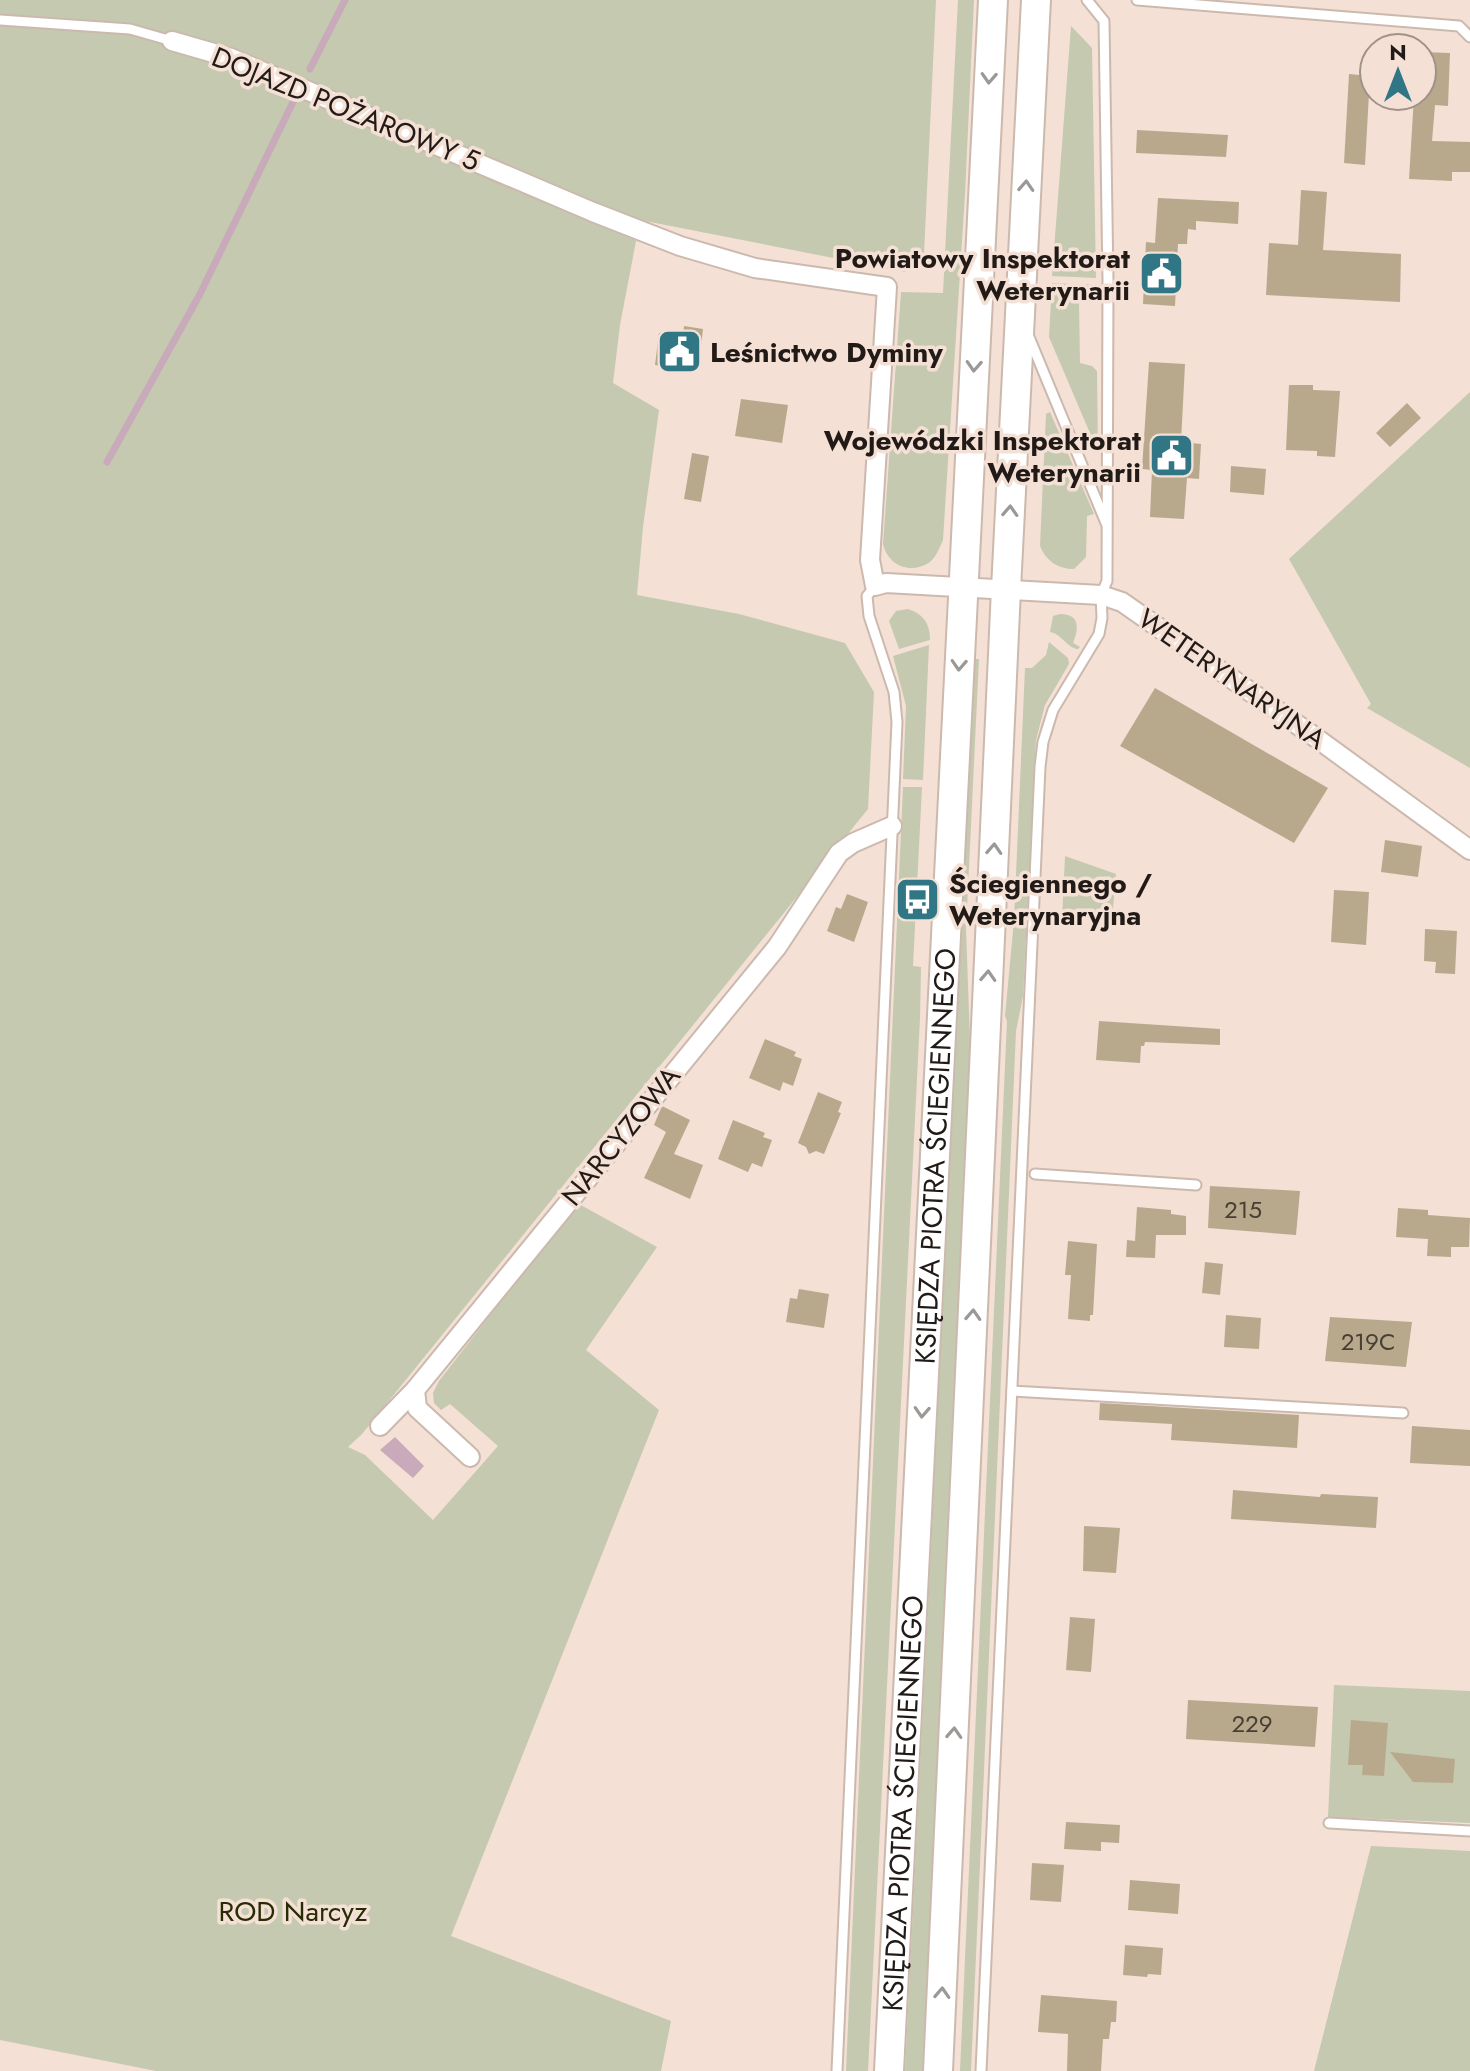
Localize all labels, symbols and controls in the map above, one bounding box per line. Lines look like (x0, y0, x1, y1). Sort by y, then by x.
north arrow (1358, 32, 1438, 112)
street label: DOJAZD POŻAROWY 5 (206, 36, 486, 182)
text: N (1389, 36, 1407, 68)
one-way arrow (980, 72, 997, 85)
one-way arrow (1018, 179, 1035, 192)
place label: Powiatowy Inspektorat Weterynarii (835, 238, 1130, 311)
public building icon: Powiatowy Inspektorat Weterynarii (1137, 250, 1185, 298)
public building icon: Leśnictwo Dyminy (655, 328, 703, 376)
place label: Leśnictwo Dyminy (710, 332, 943, 373)
one-way arrow (966, 360, 983, 373)
place label: Wojewódzki Inspektorat Weterynarii (824, 420, 1141, 493)
public building icon: Wojewódzki Inspektorat Weterynarii (1148, 432, 1196, 480)
one-way arrow (1001, 504, 1018, 517)
street label: WETERYNARYJNA (1130, 599, 1335, 760)
one-way arrow (951, 659, 968, 672)
one-way arrow (985, 842, 1002, 855)
place label: Ściegiennego / Weterynaryjna (949, 863, 1152, 936)
bus stop icon: Ściegiennego / Weterynaryjna (894, 875, 942, 923)
street label: KSIĘDZA PIOTRA ŚCIEGIENNEGO (904, 947, 966, 1365)
one-way arrow (980, 969, 997, 982)
street label: NARCYZOWA (552, 1057, 691, 1215)
house number: 215 (1224, 1192, 1262, 1227)
one-way arrow (964, 1308, 981, 1321)
house number: 219C (1341, 1324, 1395, 1359)
one-way arrow (914, 1406, 931, 1419)
street label: KSIĘDZA PIOTRA ŚCIEGIENNEGO (872, 1594, 933, 2012)
house number: 229 (1231, 1706, 1273, 1741)
one-way arrow (945, 1726, 962, 1739)
park label: ROD Narcyz (218, 1891, 368, 1932)
one-way arrow (933, 1986, 950, 1999)

